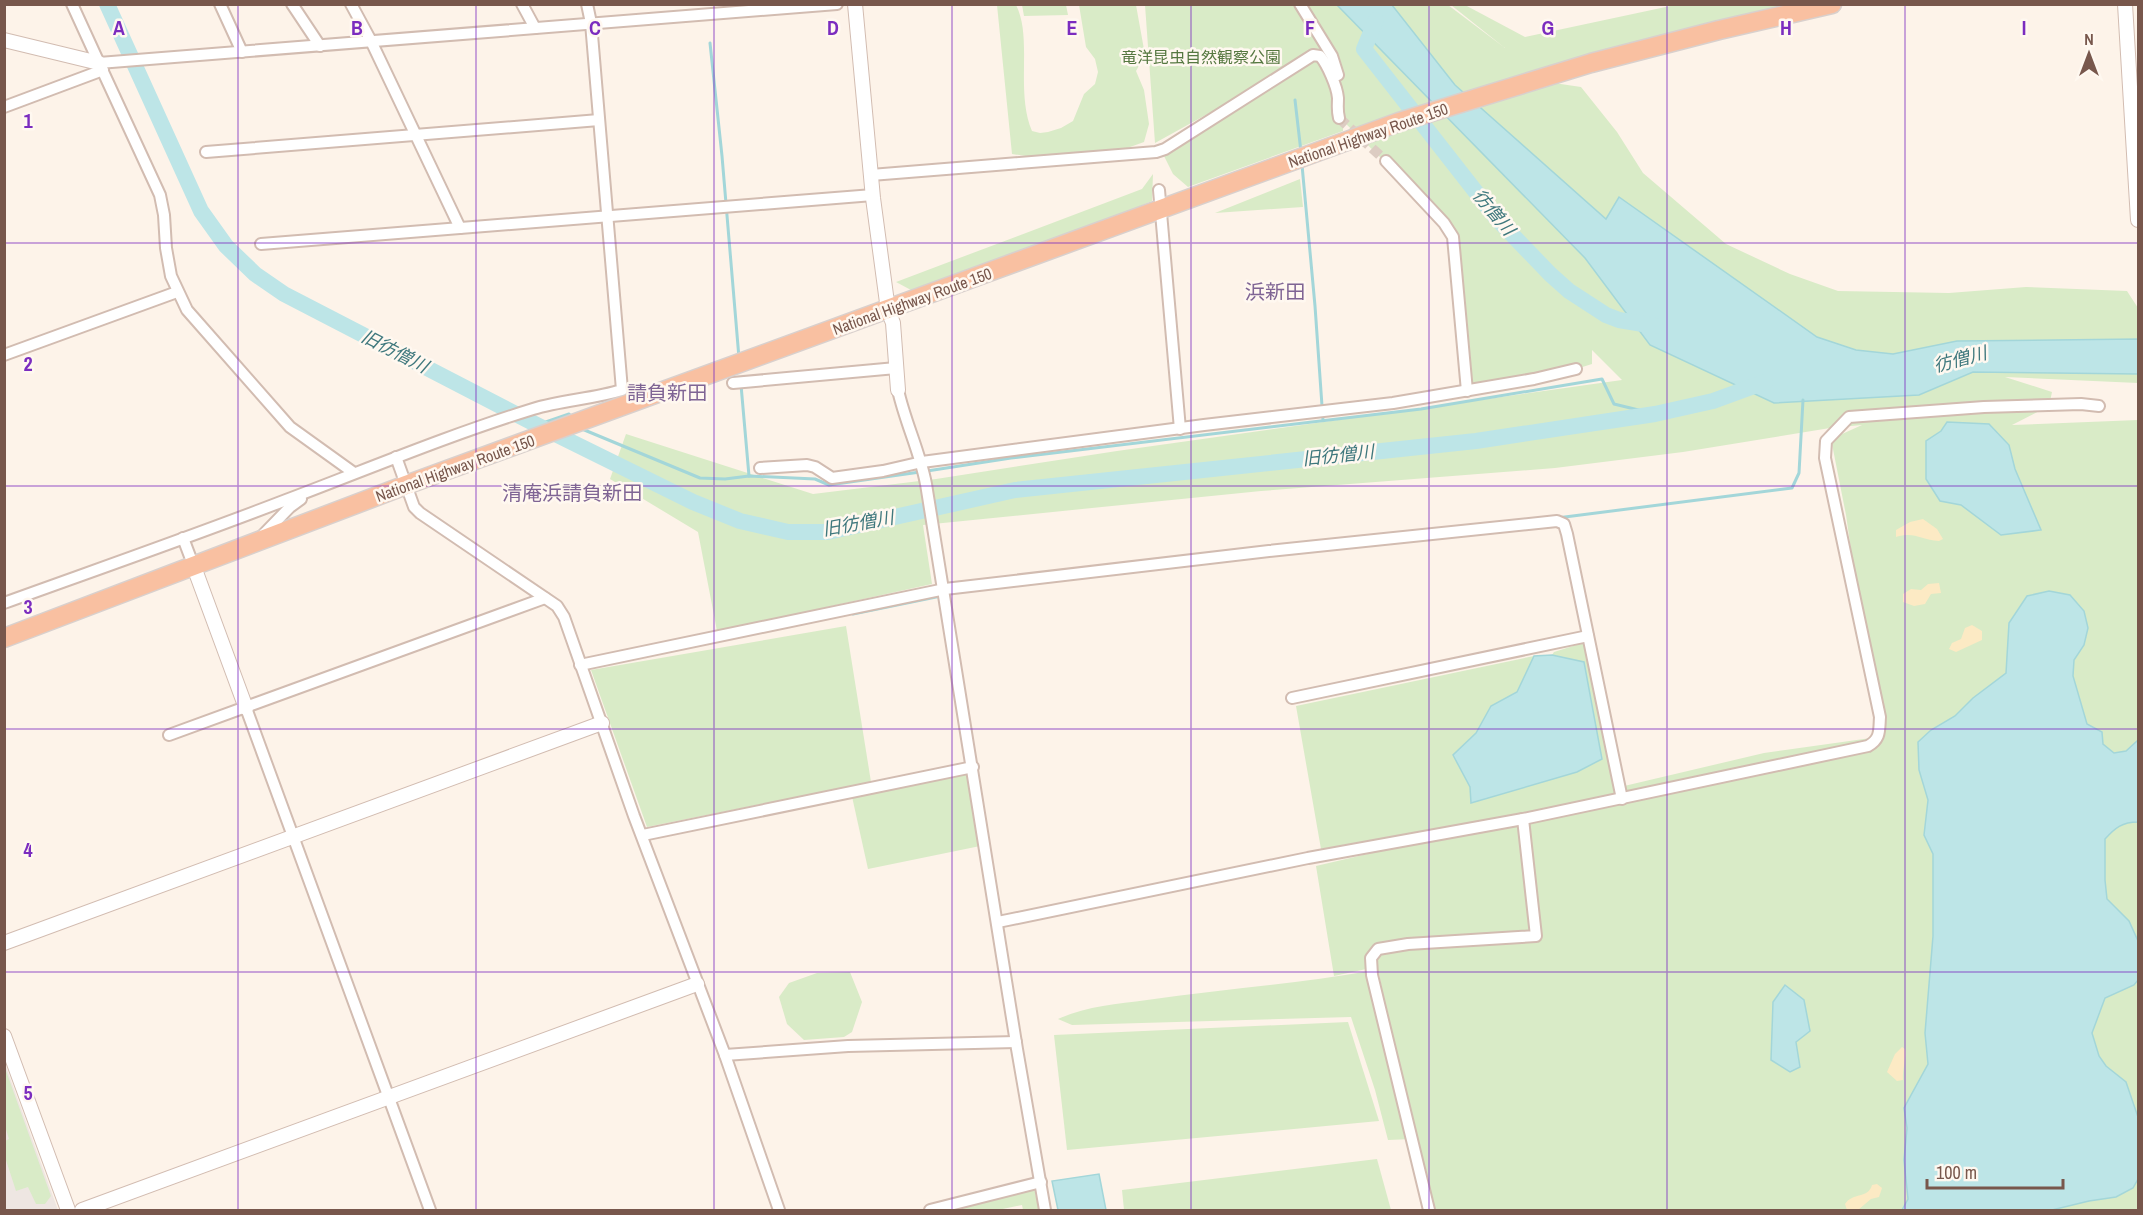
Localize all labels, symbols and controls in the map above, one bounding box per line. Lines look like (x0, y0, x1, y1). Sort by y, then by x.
text: A (113, 14, 125, 41)
text: B (351, 14, 363, 41)
text: C (589, 14, 601, 41)
text: D (827, 14, 839, 41)
text: E (1067, 14, 1078, 41)
text: F (1305, 14, 1315, 41)
text: G (1542, 14, 1554, 41)
text: H (1780, 14, 1792, 41)
text: I (2022, 14, 2026, 41)
north arrow (2059, 24, 2119, 84)
text: N (2084, 28, 2094, 50)
park label: 竜洋昆虫自然観察公園 (1121, 46, 1281, 68)
street label: National Highway Route 150 (1285, 97, 1451, 173)
text: 1 (23, 107, 33, 134)
water label: 彷僧川 (1467, 183, 1522, 242)
street label: National Highway Route 150 (829, 262, 995, 340)
district label: 浜新田 (1245, 278, 1305, 305)
water label: 旧彷僧川 (357, 324, 435, 379)
water label: 彷僧川 (1931, 339, 1991, 378)
text: 2 (23, 350, 33, 377)
district label: 請負新田 (627, 379, 707, 406)
street label: National Highway Route 150 (372, 429, 538, 507)
water label: 旧彷僧川 (1301, 439, 1377, 471)
district label: 清庵浜請負新田 (502, 479, 642, 506)
water label: 旧彷僧川 (820, 504, 898, 542)
text: 3 (23, 593, 33, 620)
text: 4 (23, 836, 33, 863)
text: 5 (23, 1079, 33, 1106)
scale bar (1927, 1152, 2064, 1190)
text: 100 m (1936, 1160, 1977, 1185)

